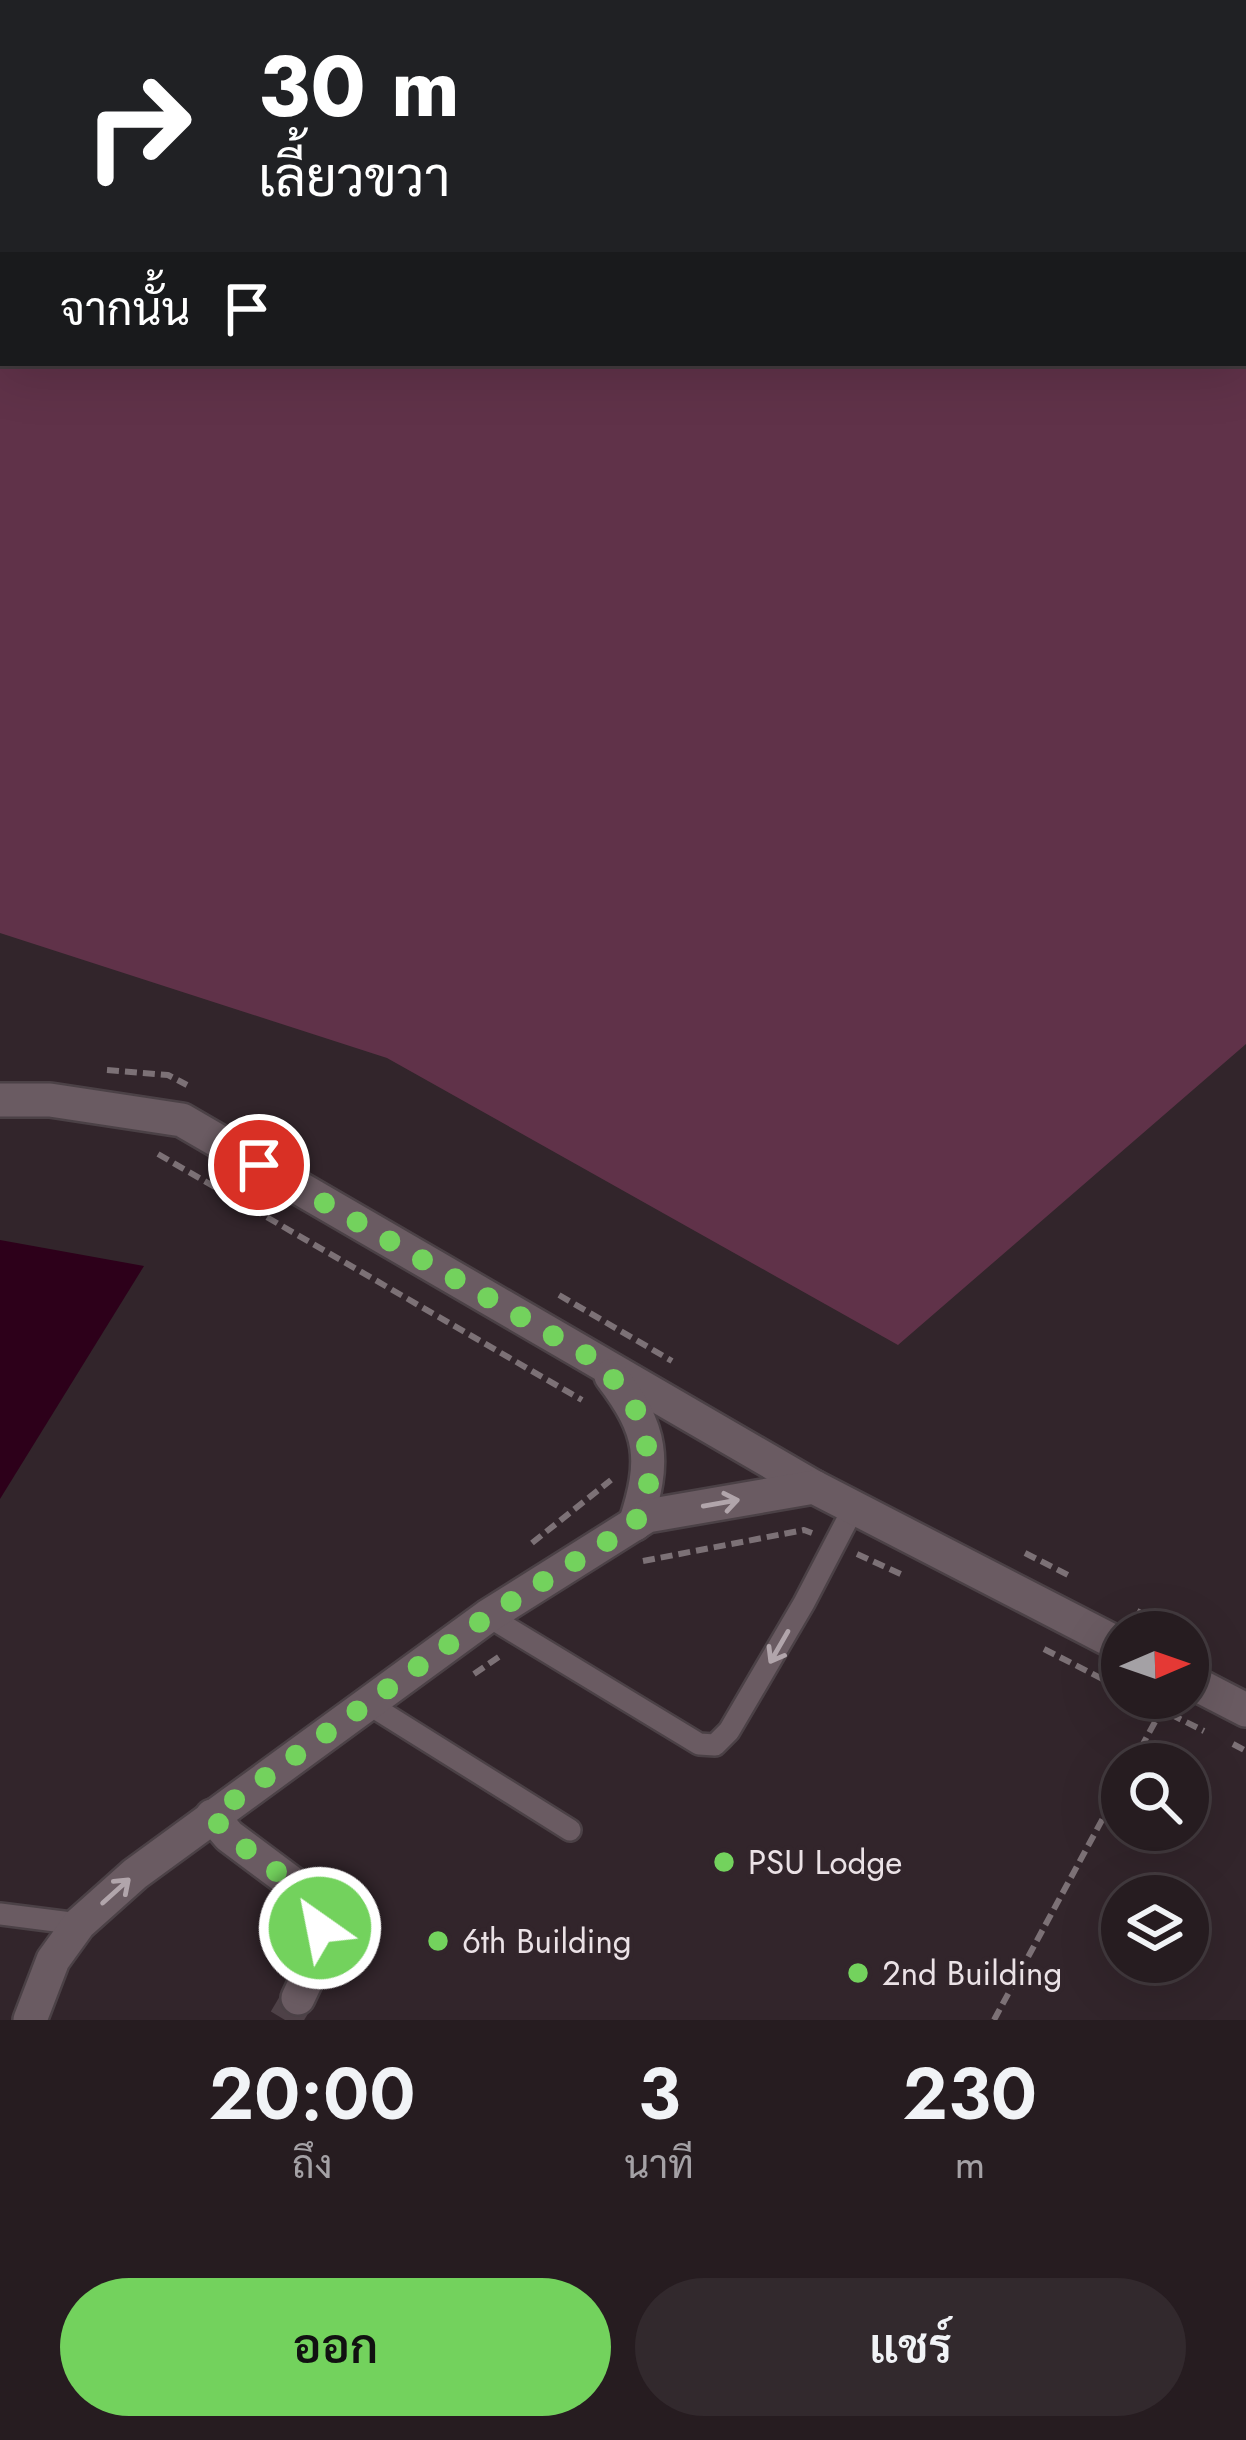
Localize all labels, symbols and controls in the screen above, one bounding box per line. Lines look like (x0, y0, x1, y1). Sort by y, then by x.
text: 30 m (258, 26, 460, 148)
icon: right (60, 48, 216, 204)
text: เลี้ยวขวา (258, 138, 451, 216)
icon: arrive (214, 276, 280, 342)
text: จากนั้น (60, 277, 190, 342)
pin (208, 1114, 310, 1216)
icon: arrive (226, 1132, 292, 1198)
one-way arrow (701, 1491, 740, 1513)
north arrow (1101, 1611, 1209, 1719)
map controls (1101, 1611, 1209, 1983)
one-way arrow (767, 1629, 791, 1663)
button: search (1101, 1743, 1209, 1851)
place label: PSU Lodge (748, 1839, 902, 1886)
marker: PSU Lodge (711, 1849, 737, 1875)
position arrow (257, 1865, 383, 1991)
button: layers (1101, 1875, 1209, 1983)
one-way arrow (100, 1878, 130, 1905)
place label: 6th Building (462, 1918, 632, 1965)
marker: 6th Building (425, 1928, 451, 1954)
place label: 2nd Building (882, 1950, 1062, 1997)
marker: 2nd Building (845, 1960, 871, 1986)
text: 20:00 (209, 2042, 416, 2146)
text: 3 (638, 2042, 681, 2146)
text: 230 (903, 2042, 1037, 2146)
text: ถึง (292, 2136, 332, 2193)
text: นาที (624, 2136, 694, 2193)
text: m (955, 2136, 985, 2193)
button: ออก (60, 2278, 611, 2416)
button: แชร์ (635, 2278, 1186, 2416)

